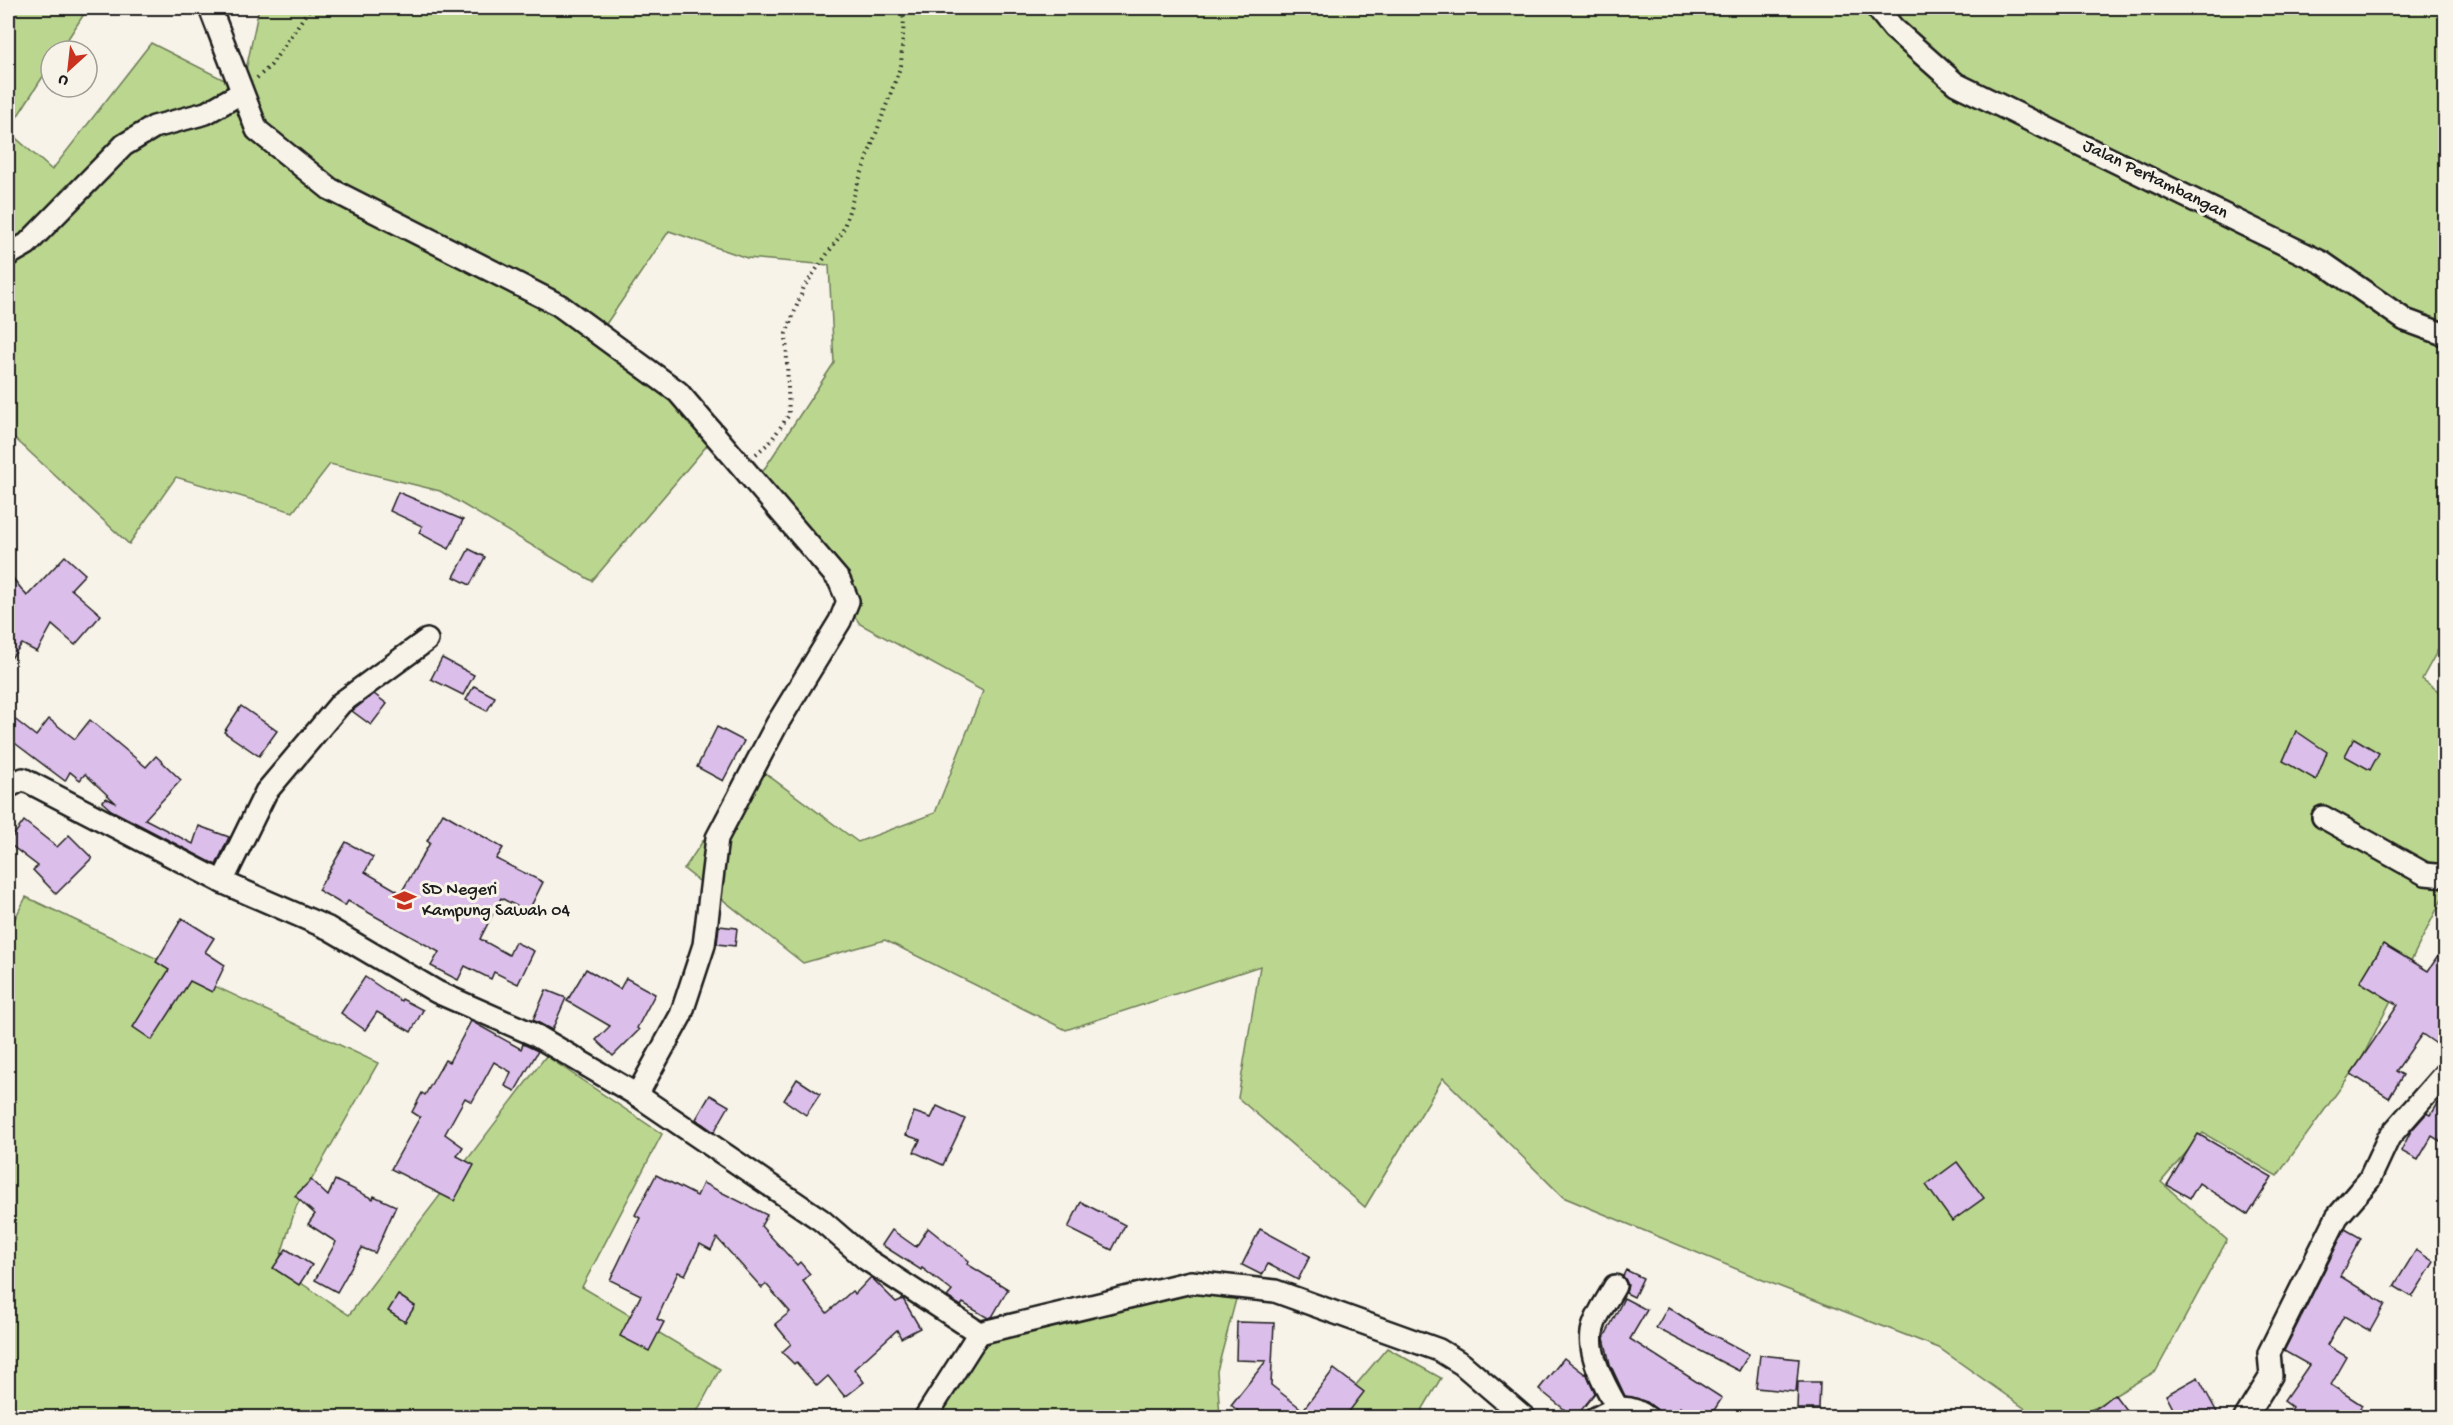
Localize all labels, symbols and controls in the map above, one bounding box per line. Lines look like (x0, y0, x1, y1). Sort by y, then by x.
north arrow (39, 39, 99, 99)
text: U (55, 68, 72, 90)
street label: Jalan Pertambangan (2079, 136, 2231, 224)
place label: SD Negeri Kampung Sawah 04 (422, 880, 570, 922)
school or university icon: SD Negeri Kampung Sawah 04 (391, 887, 417, 913)

